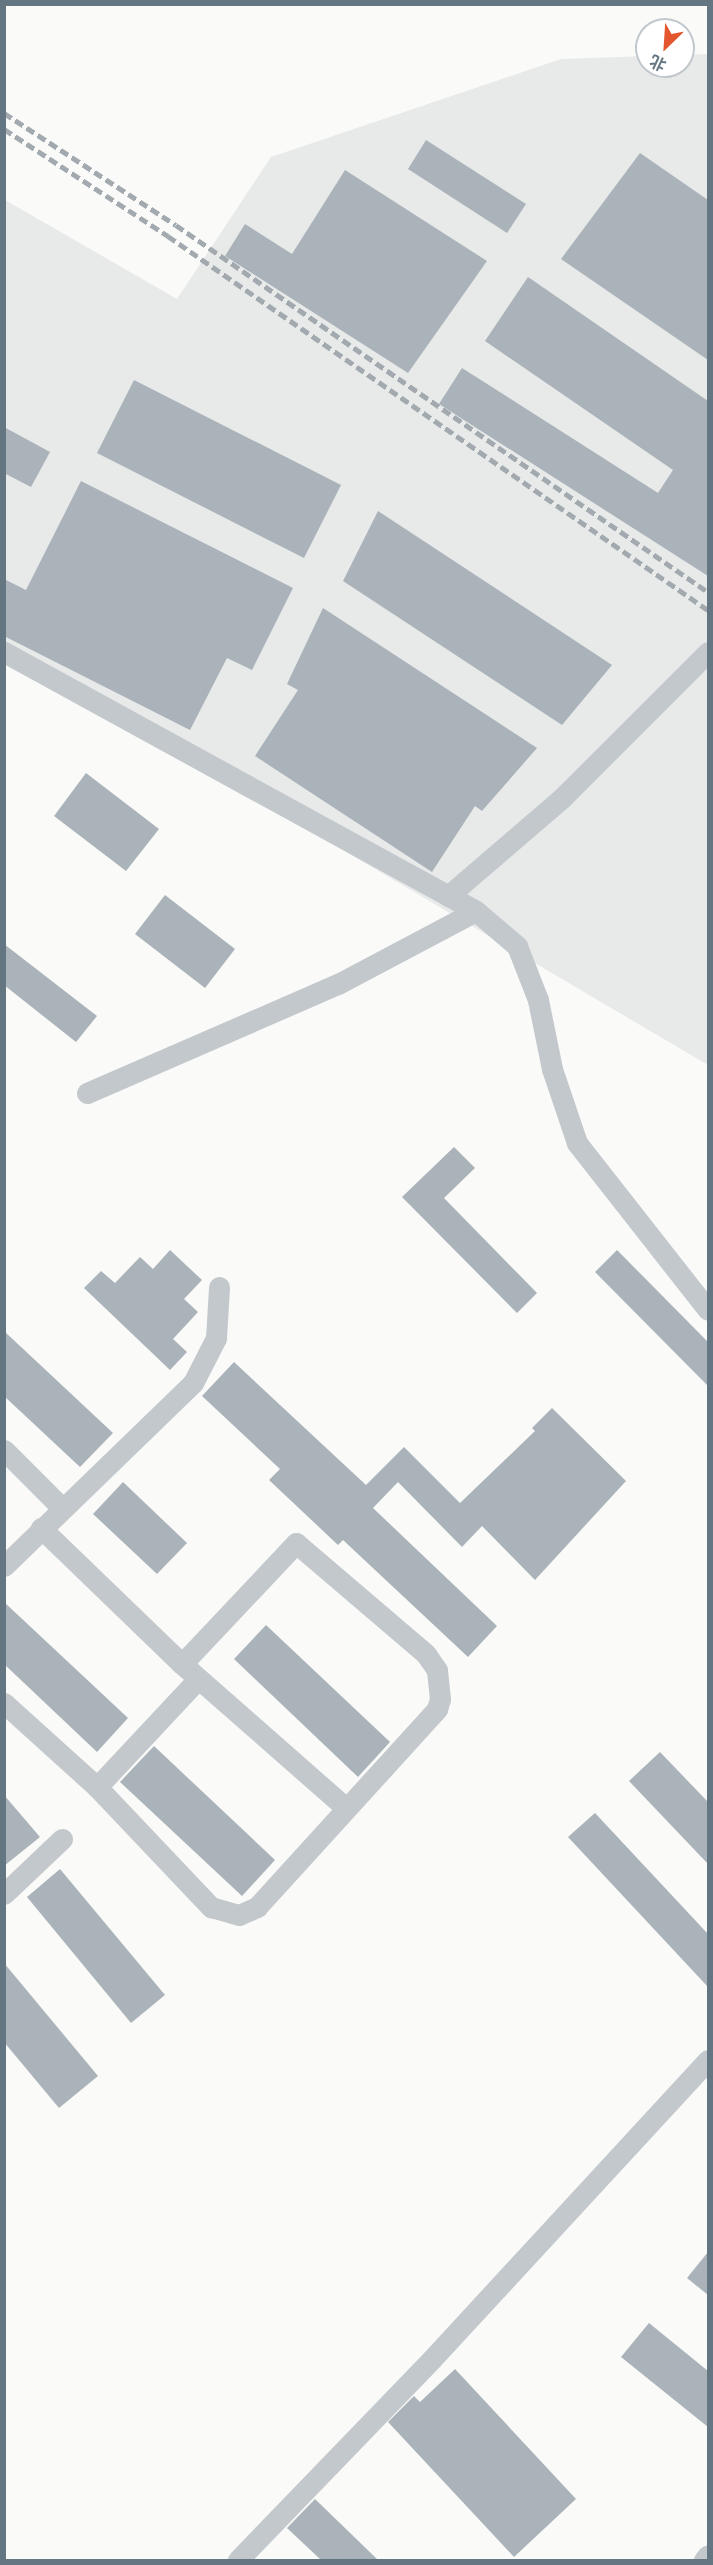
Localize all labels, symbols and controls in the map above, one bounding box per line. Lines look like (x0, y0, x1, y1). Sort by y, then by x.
north arrow (635, 18, 695, 78)
text: 北 (647, 51, 669, 75)

